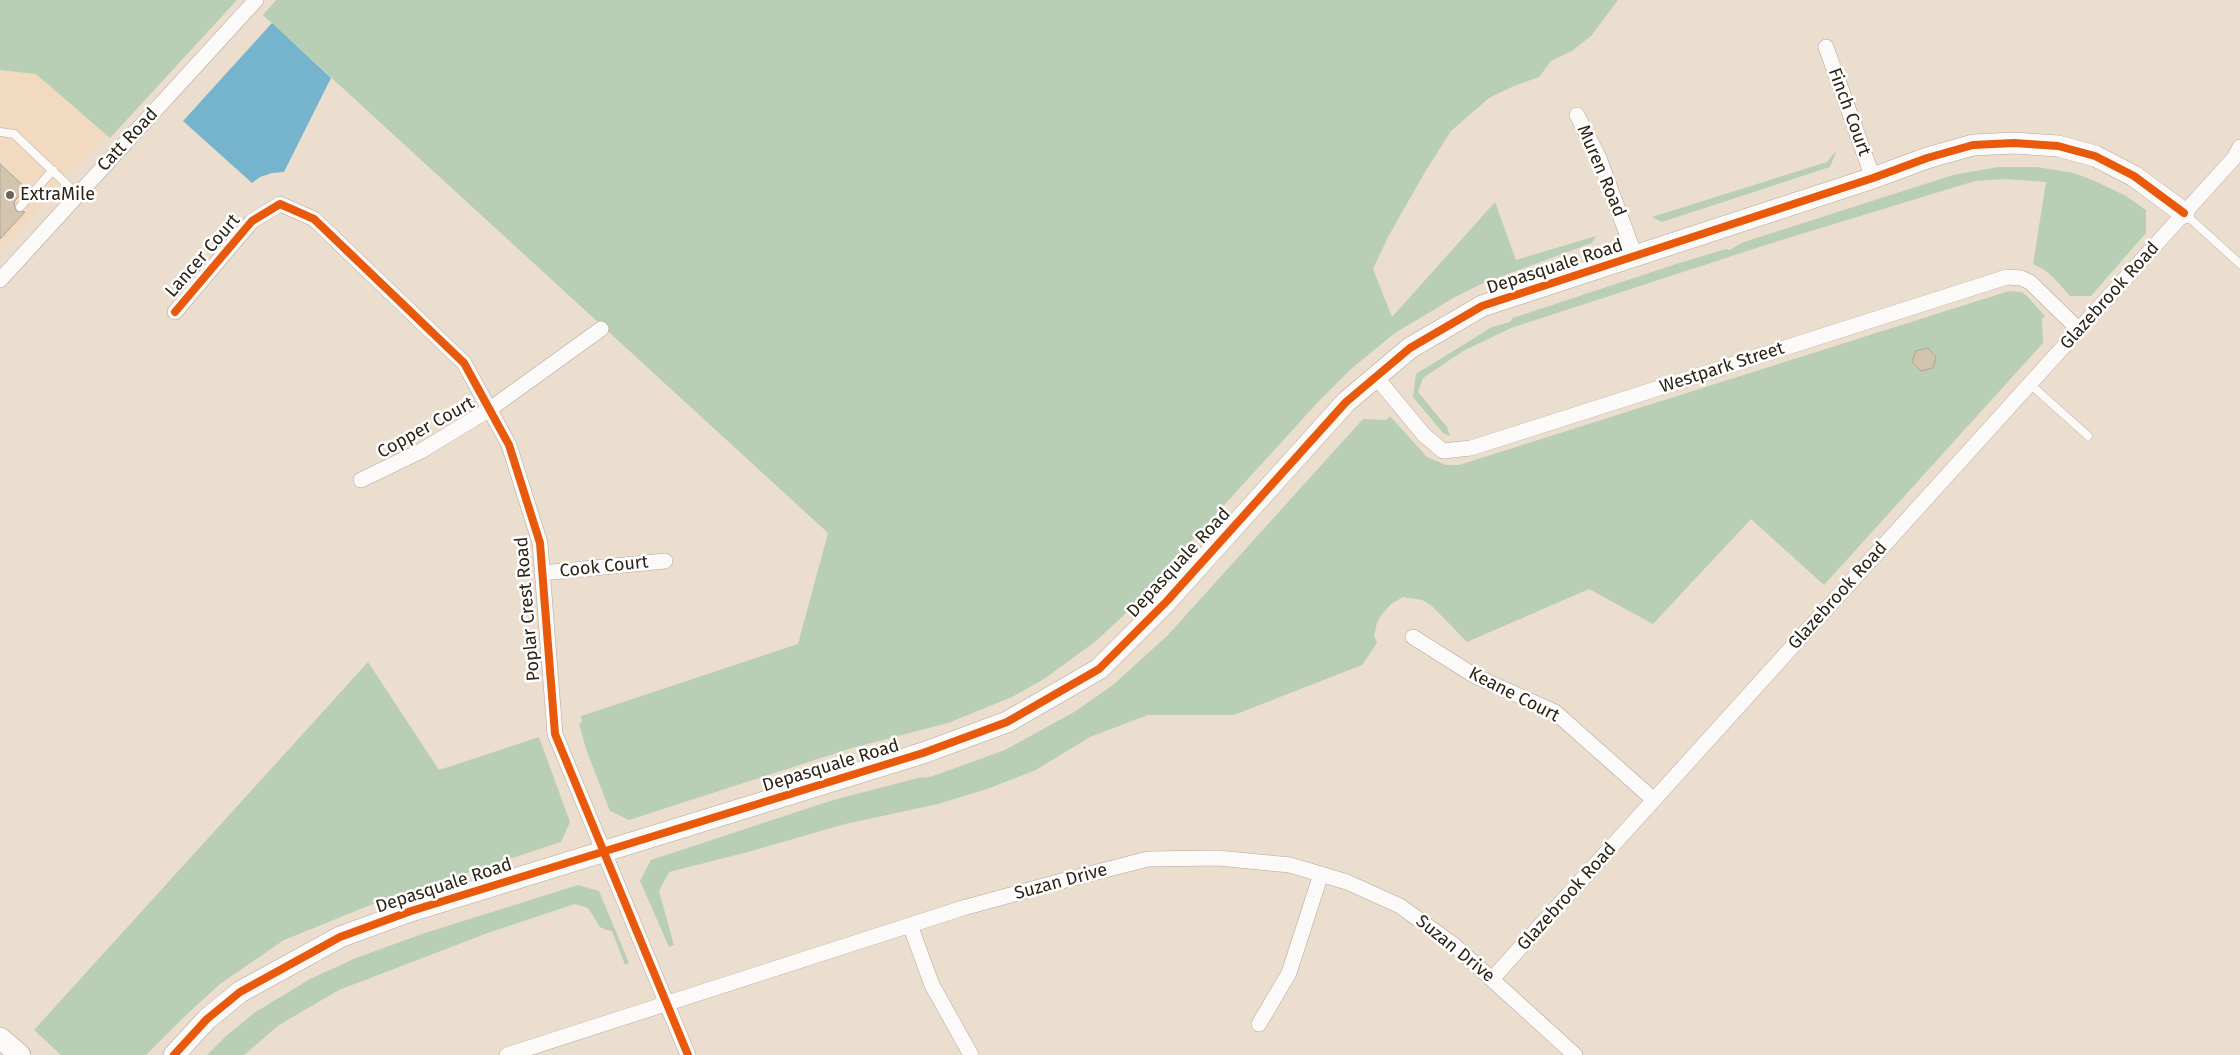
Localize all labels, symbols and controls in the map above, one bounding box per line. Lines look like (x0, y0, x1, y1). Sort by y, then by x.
street label: Finch Court (1823, 65, 1875, 159)
street label: Catt Road (93, 104, 163, 176)
street label: Muren Road (1572, 122, 1630, 220)
place label: ExtraMile (20, 184, 95, 206)
marker: ExtraMile (4, 189, 16, 201)
street label: Lancer Court (161, 210, 245, 302)
street label: Depasquale Road (1484, 235, 1626, 299)
street label: Glazebrook Road (2056, 238, 2164, 354)
street label: Westpark Street (1657, 338, 1787, 398)
street label: Copper Court (374, 393, 478, 463)
street label: Depasquale Road (1123, 504, 1235, 622)
street label: Poplar Crest Road (511, 536, 545, 682)
street label: Glazebrook Road (1784, 538, 1892, 654)
street label: Cook Court (559, 552, 649, 582)
street label: Keane Court (1465, 663, 1563, 727)
street label: Depasquale Road (760, 735, 902, 797)
street label: Glazebrook Road (1513, 839, 1621, 955)
street label: Depasquale Road (373, 854, 515, 918)
street label: Suzan Drive (1012, 859, 1110, 905)
street label: Suzan Drive (1411, 911, 1499, 987)

